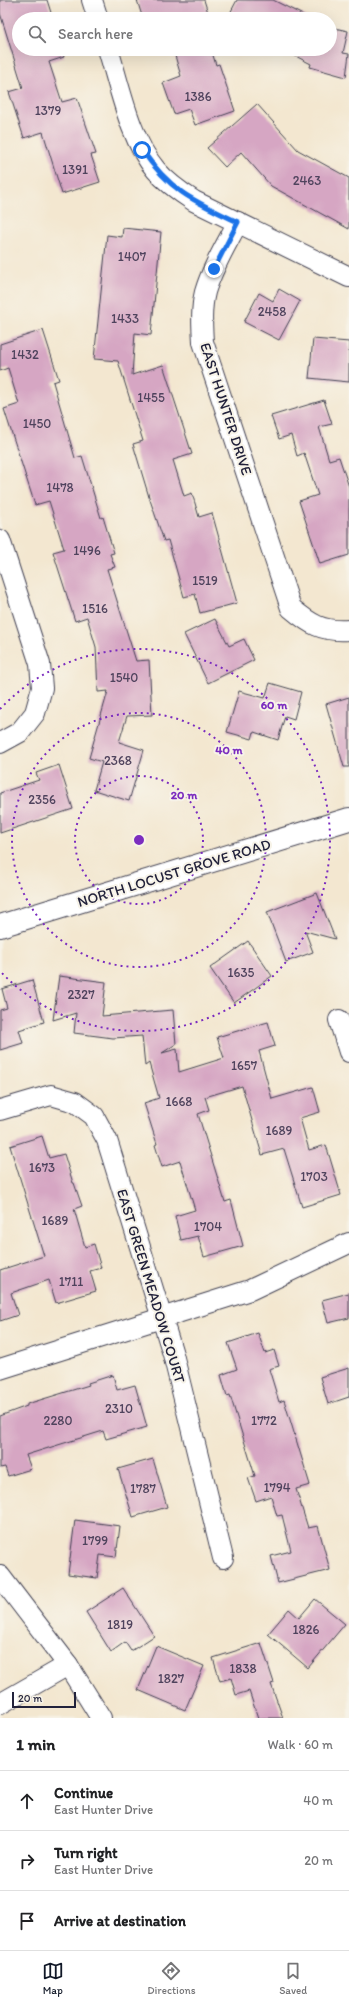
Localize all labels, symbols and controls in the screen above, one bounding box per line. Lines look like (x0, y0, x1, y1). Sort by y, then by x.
search box (12, 12, 337, 56)
icon: search (26, 23, 48, 45)
text: Search here (58, 25, 133, 43)
house number: 1386 (184, 89, 212, 104)
house number: 1379 (35, 103, 61, 118)
route start (133, 141, 151, 159)
house number: 1391 (62, 162, 88, 177)
house number: 2463 (293, 173, 321, 188)
house number: 1407 (118, 249, 147, 264)
route end (205, 260, 223, 278)
house number: 2458 (258, 304, 286, 319)
house number: 1433 (111, 311, 139, 326)
street label: EAST HUNTER DRIVE (196, 341, 256, 477)
house number: 1432 (11, 347, 39, 362)
house number: 1455 (137, 390, 165, 405)
house number: 1450 (23, 416, 51, 431)
house number: 1478 (46, 480, 74, 495)
house number: 1496 (73, 543, 101, 558)
house number: 1519 (192, 573, 218, 588)
house number: 1516 (82, 601, 108, 616)
house number: 1540 (110, 670, 138, 685)
text: 60 m (261, 698, 288, 712)
text: 40 m (215, 743, 244, 757)
house number: 2368 (104, 753, 132, 768)
text: 20 m (171, 788, 198, 802)
house number: 2356 (28, 792, 56, 807)
centre of rings (132, 833, 146, 847)
street label: NORTH LOCUST GROVE ROAD (75, 835, 273, 911)
house number: 1635 (228, 965, 255, 980)
house number: 2327 (67, 987, 95, 1002)
house number: 1657 (231, 1058, 258, 1073)
house number: 1668 (166, 1094, 192, 1109)
house number: 1689 (266, 1123, 293, 1138)
house number: 1673 (29, 1160, 55, 1175)
house number: 1703 (300, 1169, 328, 1184)
street label: EAST GREEN MEADOW COURT (113, 1187, 189, 1386)
house number: 1689 (42, 1213, 69, 1228)
house number: 1704 (194, 1219, 222, 1234)
house number: 1711 (59, 1274, 83, 1289)
house number: 2310 (105, 1401, 133, 1416)
house number: 2280 (44, 1413, 72, 1428)
house number: 1772 (251, 1413, 277, 1428)
house number: 1794 (263, 1480, 291, 1495)
house number: 1787 (130, 1481, 157, 1496)
house number: 1799 (82, 1533, 108, 1548)
house number: 1819 (107, 1617, 133, 1632)
house number: 1826 (293, 1622, 320, 1637)
house number: 1838 (229, 1661, 257, 1676)
house number: 1827 (158, 1671, 185, 1686)
scale bar (12, 1690, 76, 1709)
text: 20 m (18, 1692, 42, 1705)
text: 1 min (16, 1734, 55, 1754)
text: Walk · 60 m (268, 1737, 333, 1752)
text: Continue (54, 1784, 113, 1802)
icon: ahead (16, 1790, 38, 1812)
text: 40 m (303, 1793, 333, 1808)
text: East Hunter Drive (54, 1802, 153, 1817)
text: Turn right (54, 1844, 118, 1862)
icon: right (16, 1850, 38, 1872)
text: 20 m (304, 1853, 333, 1868)
text: East Hunter Drive (54, 1862, 153, 1877)
icon: arrive (16, 1910, 38, 1932)
text: Arrive at destination (54, 1912, 186, 1930)
tab: Map (42, 1960, 64, 1997)
tab: Directions (147, 1960, 196, 1997)
tab: Saved (279, 1960, 307, 1997)

